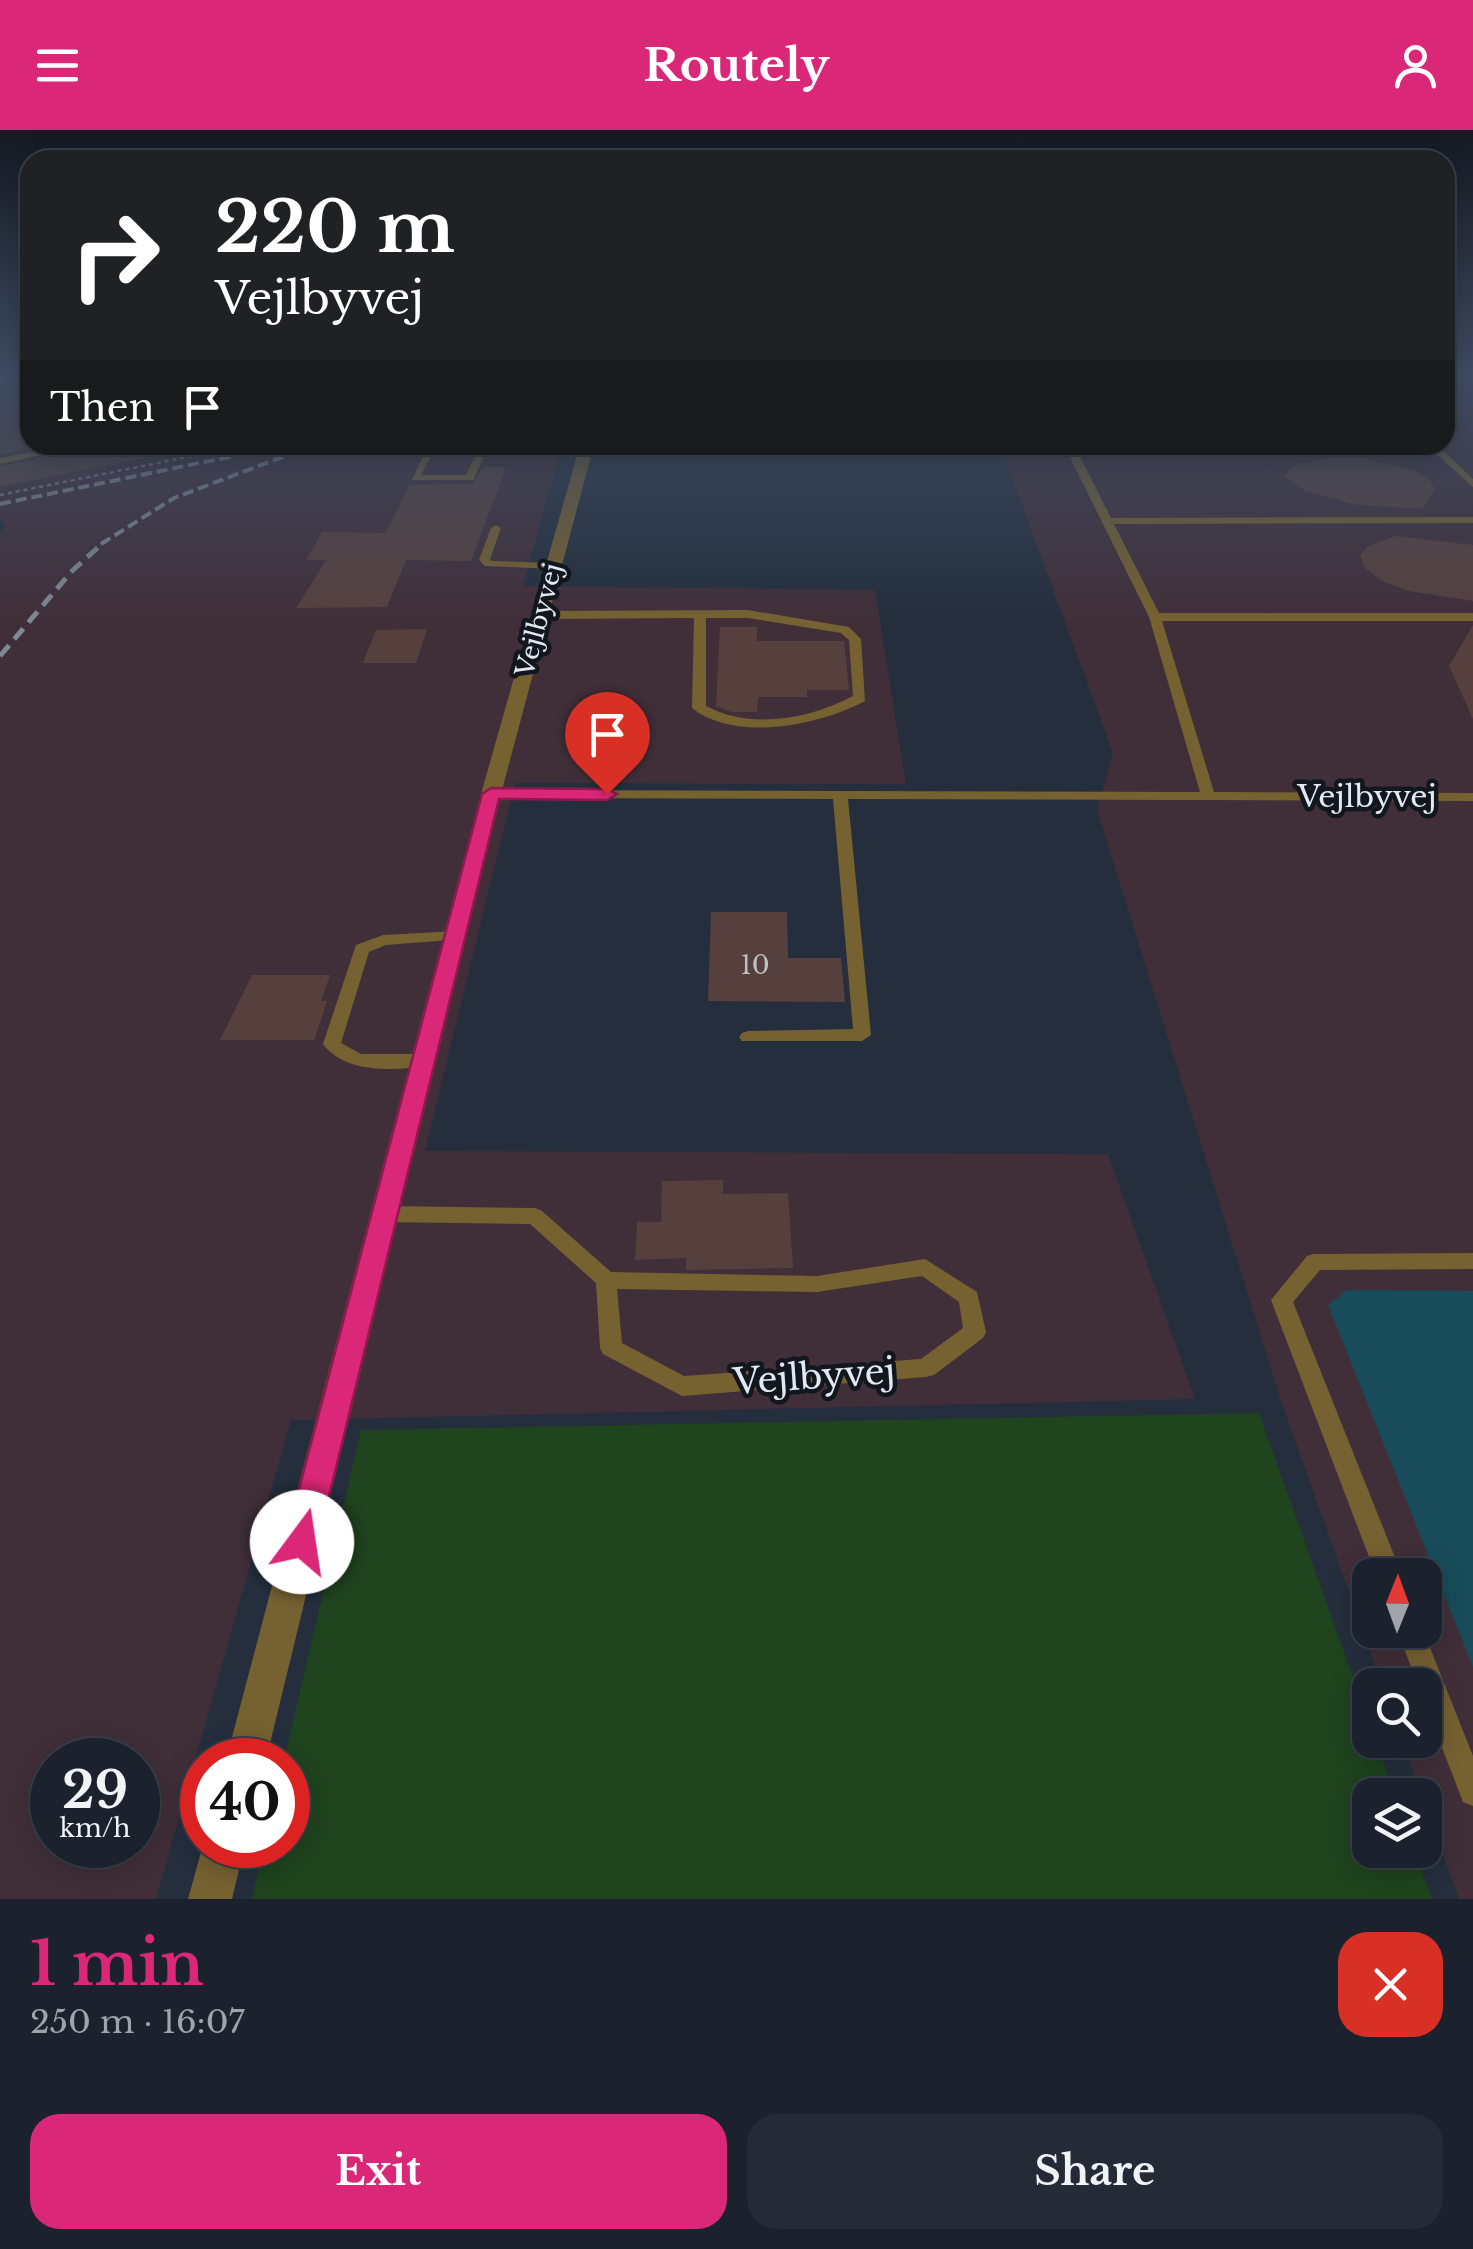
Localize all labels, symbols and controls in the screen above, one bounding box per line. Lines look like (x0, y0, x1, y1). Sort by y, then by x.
text: Routely (644, 37, 829, 93)
icon: menu (30, 38, 85, 93)
icon: person (1388, 38, 1443, 93)
text: 220 m (215, 184, 455, 271)
icon: right (50, 190, 180, 320)
text: Vejlbyvej (215, 270, 424, 326)
icon: arrive (175, 380, 230, 435)
text: Then (50, 384, 155, 431)
street label: Vejlbyvej (509, 560, 569, 681)
pin (565, 692, 650, 795)
icon: arrive (580, 707, 635, 762)
street label: Vejlbyvej (1296, 778, 1437, 815)
house number: 10 (740, 950, 770, 981)
street label: Vejlbyvej (730, 1349, 897, 1403)
position arrow (250, 1490, 354, 1594)
north arrow (1352, 1558, 1442, 1648)
map controls (1352, 1558, 1442, 1868)
button: search (1352, 1668, 1442, 1758)
speed limit sign: 40 (180, 1738, 310, 1868)
text: 29 (62, 1759, 128, 1822)
button: layers (1352, 1778, 1442, 1868)
text: km/h (60, 1813, 130, 1844)
text: 1 min (30, 1927, 204, 2001)
button: close (1338, 1932, 1443, 2037)
text: 250 m · 16:07 (30, 2002, 245, 2042)
button: Exit (30, 2114, 727, 2229)
button: Share (747, 2114, 1443, 2229)

